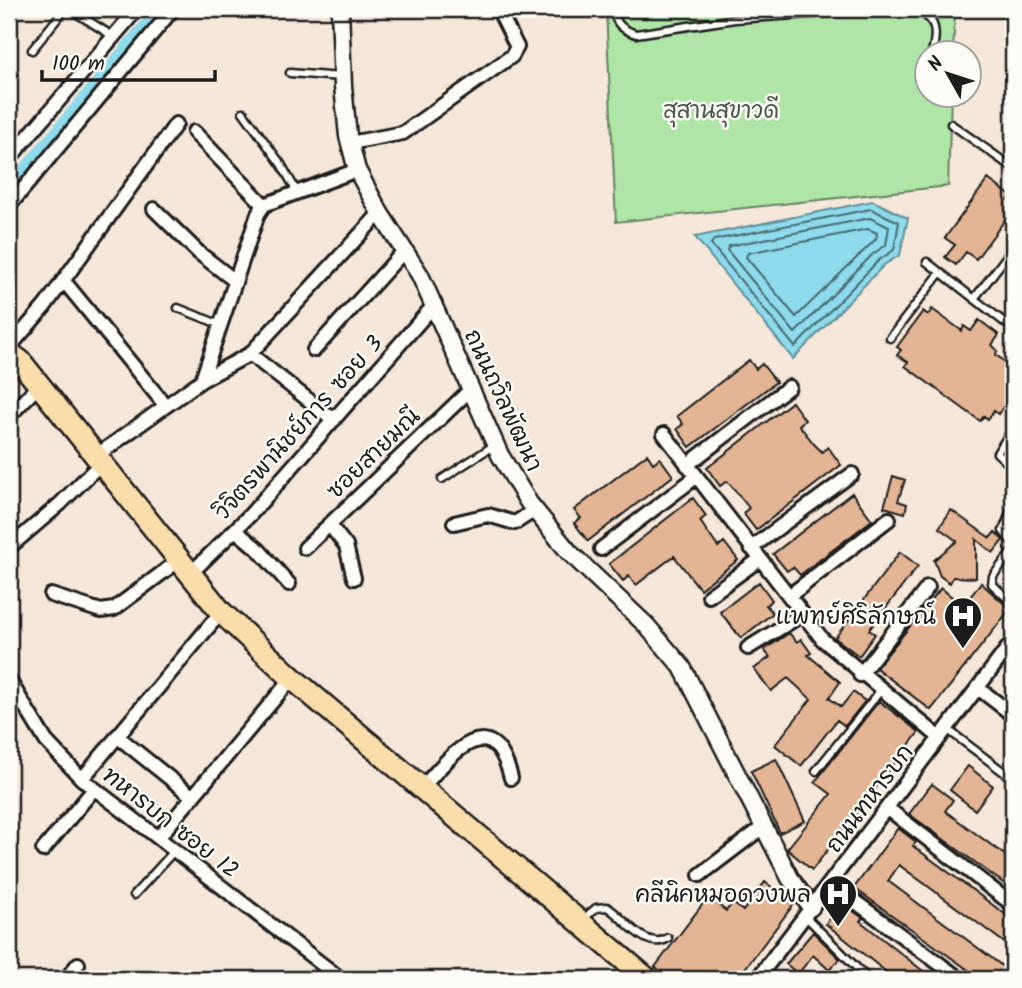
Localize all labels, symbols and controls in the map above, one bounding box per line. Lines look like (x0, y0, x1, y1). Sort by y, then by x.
scale bar (42, 38, 215, 82)
north arrow (914, 38, 984, 108)
text: 100 m (52, 48, 105, 81)
text: N (921, 50, 952, 79)
park label: สุสานสุขาวดี (663, 94, 779, 130)
street label: ถนนถวิลพัฒนา (453, 324, 551, 478)
street label: วิจิตรพานิชย์การ ซอย 3 (206, 328, 393, 529)
street label: ซอยสายมณี (319, 400, 430, 509)
hospital icon: แพทย์ศิริลักษณ์ (942, 595, 984, 650)
place label: แพทย์ศิริลักษณ์ (776, 600, 936, 636)
street label: ถนนทหารบก (818, 737, 924, 861)
street label: ทหารบก ซอย 12 (94, 758, 246, 889)
hospital icon: คลีนิคหมอดวงพล (817, 873, 859, 928)
place label: คลีนิคหมอดวงพล (635, 878, 811, 914)

